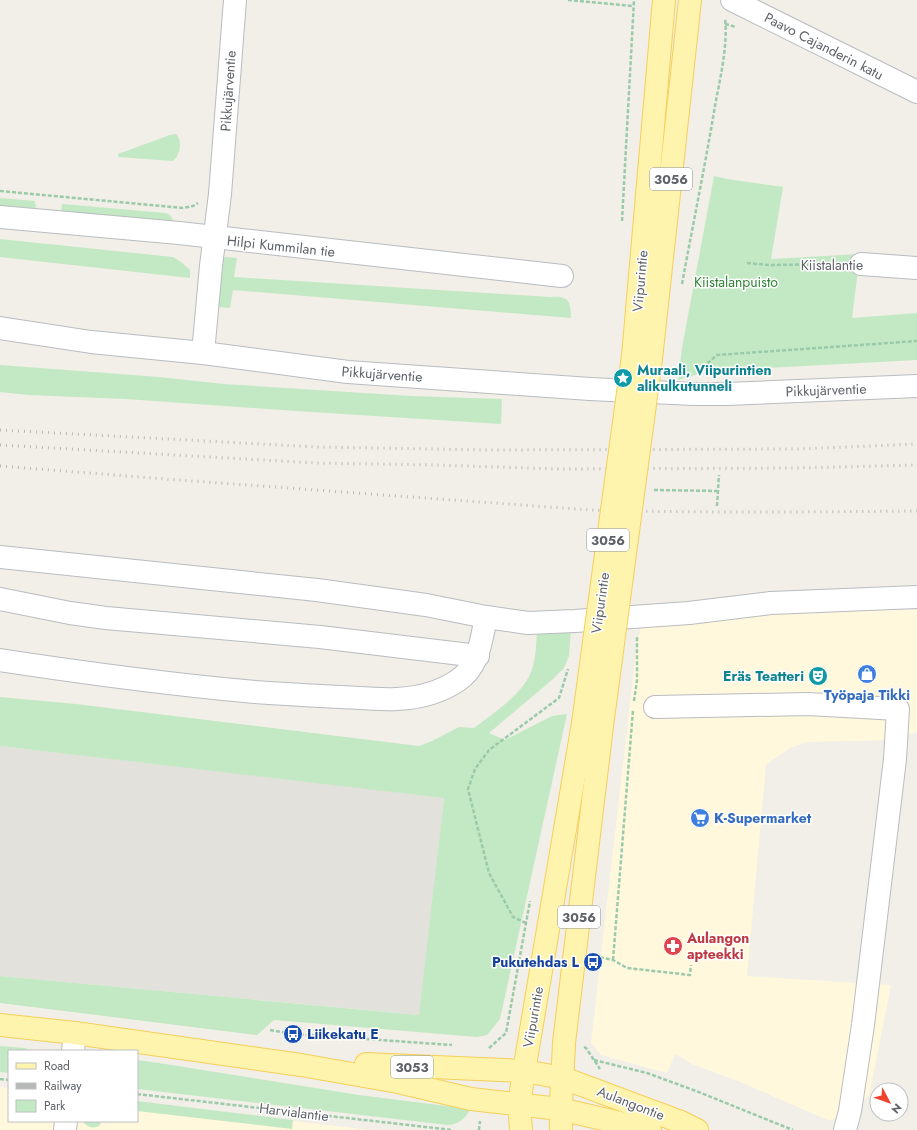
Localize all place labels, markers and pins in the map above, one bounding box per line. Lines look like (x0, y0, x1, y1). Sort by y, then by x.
place label: Muraali, Viipurintien alikulkutunneli (637, 360, 772, 396)
place icon: Muraali, Viipurintien alikulkutunneli (612, 367, 634, 389)
shop icon: Työpaja Tikki (856, 663, 878, 685)
theatre icon: Eräs Teatteri (807, 665, 829, 687)
place label: Eräs Teatteri (723, 666, 804, 686)
place label: Työpaja Tikki (824, 685, 910, 705)
supermarket icon: K-Supermarket (689, 807, 711, 829)
place label: K-Supermarket (714, 808, 812, 828)
place label: Aulangon apteekki (686, 928, 749, 964)
pharmacy icon: Aulangon apteekki (662, 935, 684, 957)
bus stop icon: Pukutehdas L (582, 951, 604, 973)
place label: Pukutehdas L (492, 952, 580, 972)
bus stop icon: Liikekatu E (282, 1023, 304, 1045)
place label: Liikekatu E (307, 1024, 379, 1044)

